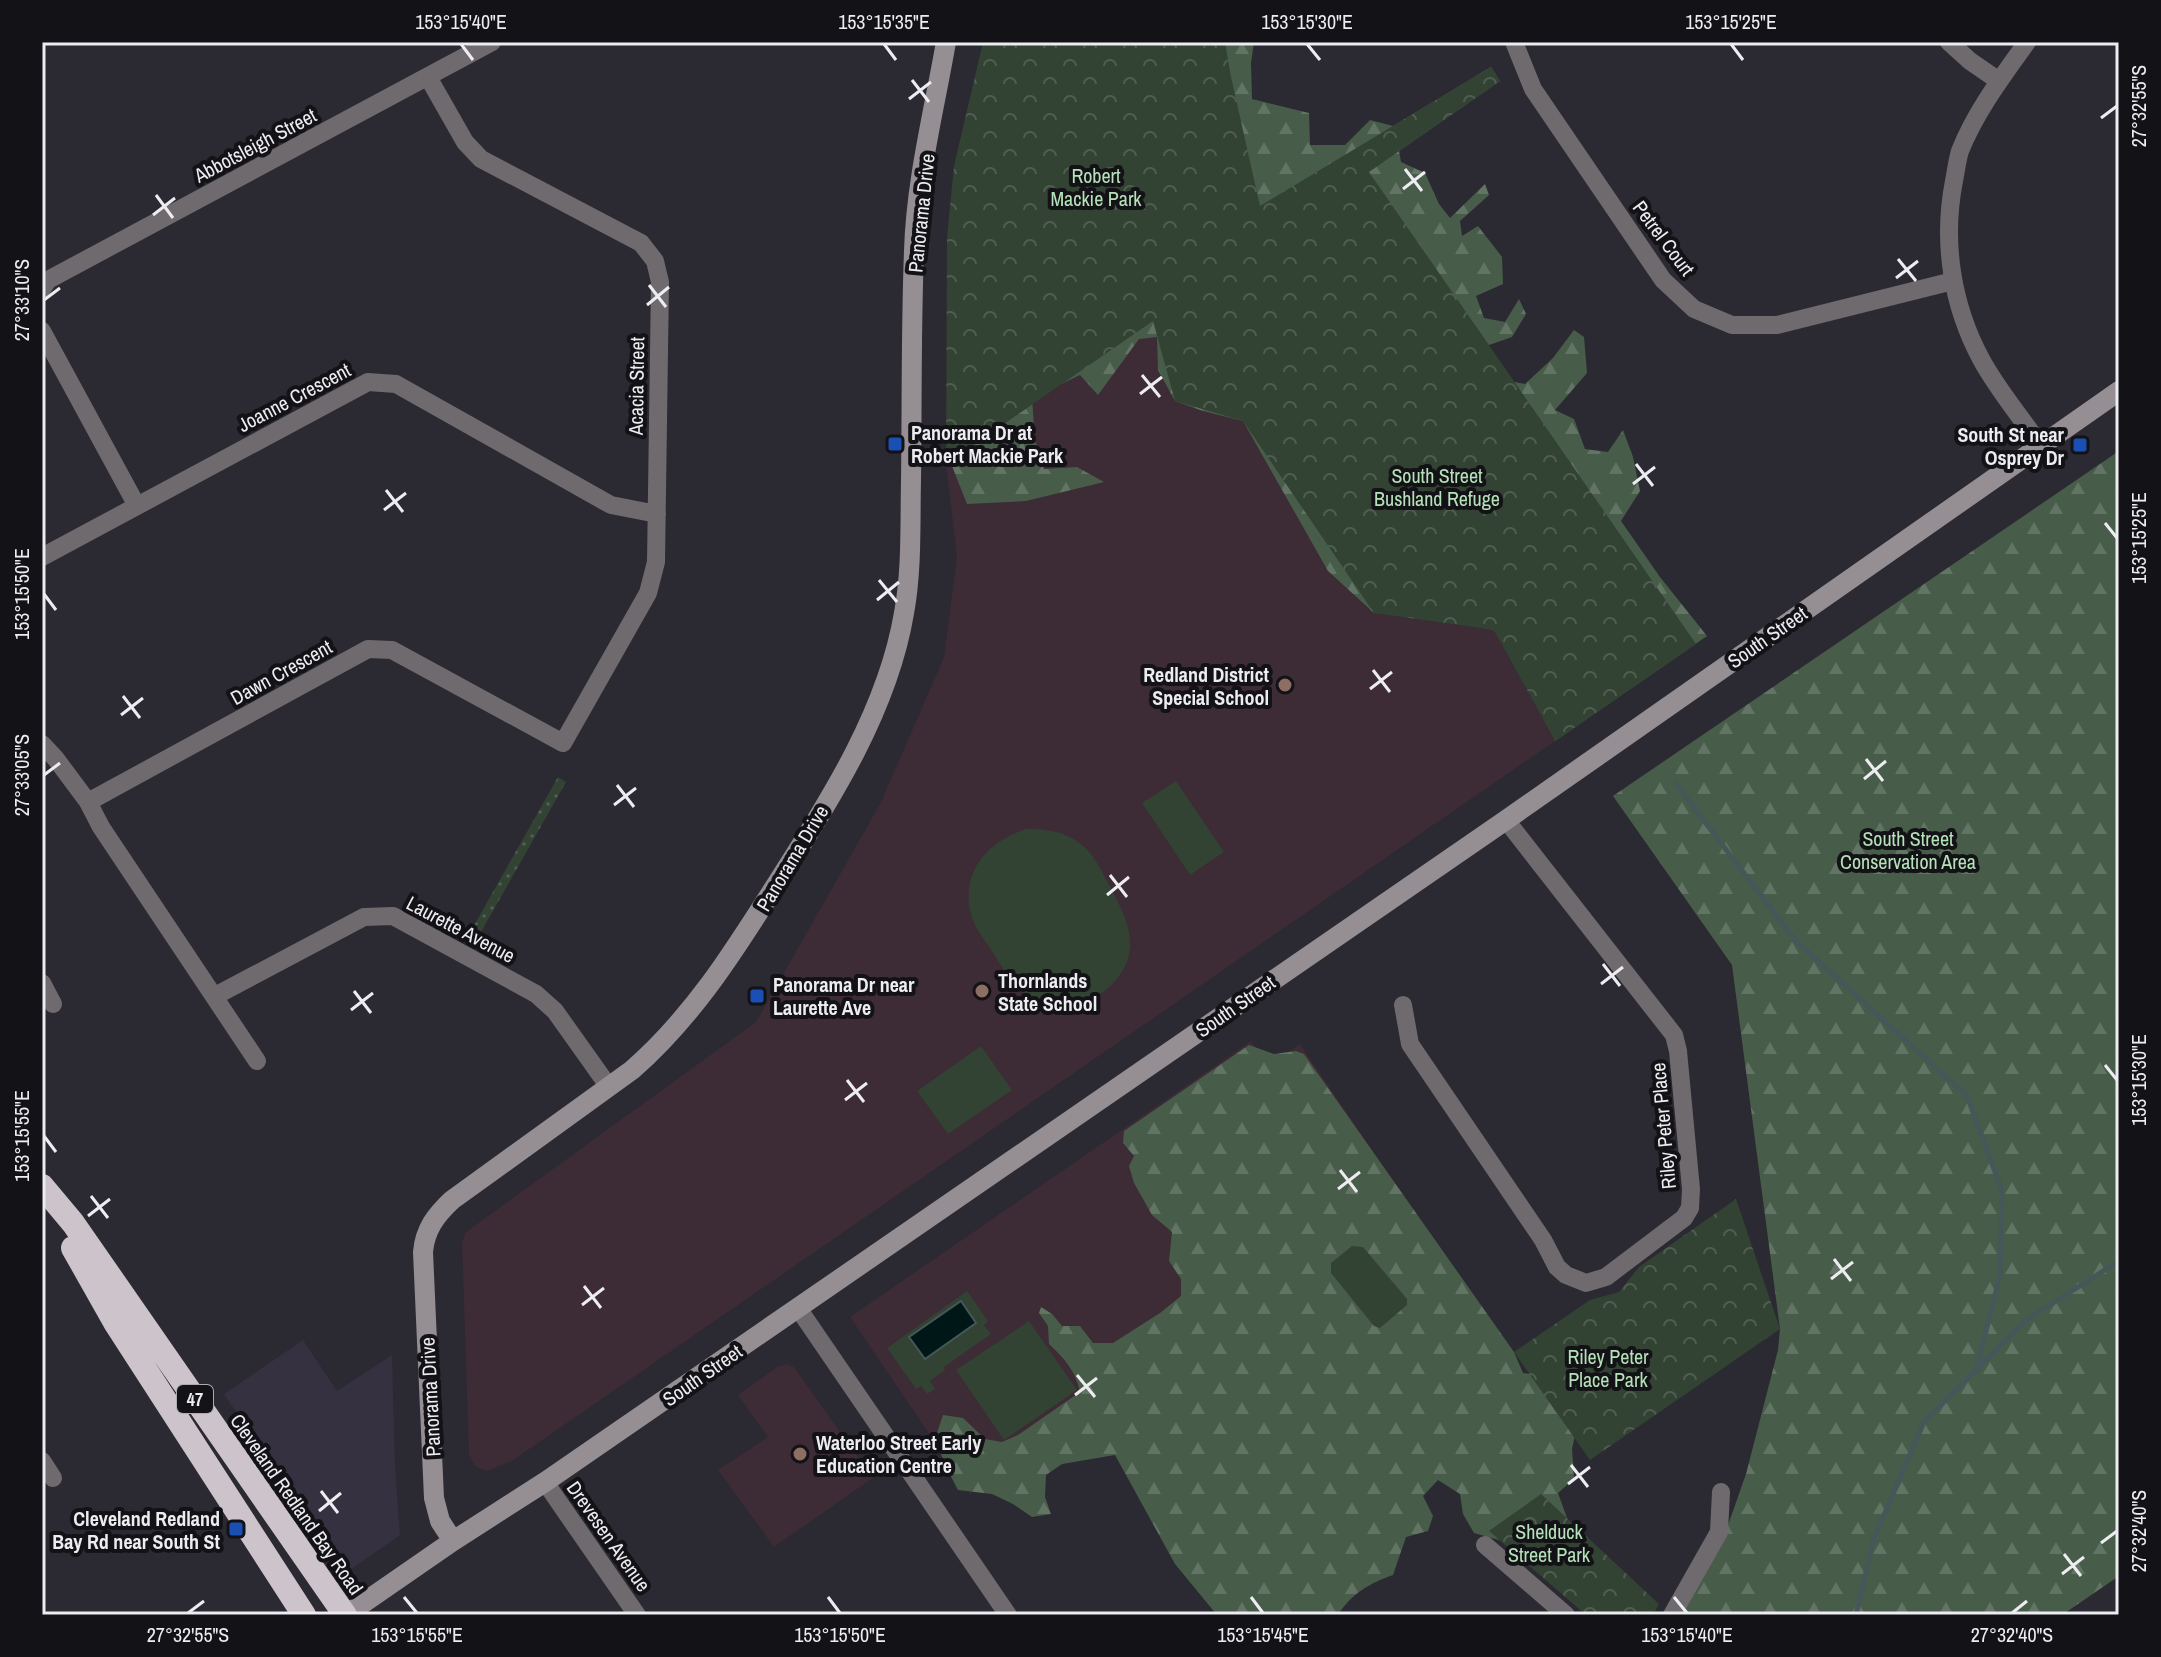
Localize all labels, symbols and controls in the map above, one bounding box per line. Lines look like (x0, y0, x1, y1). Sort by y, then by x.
text: 153°15'40"E (415, 8, 507, 35)
text: 153°15'35"E (838, 8, 930, 35)
text: 153°15'30"E (1261, 8, 1353, 35)
text: 153°15'25"E (1685, 8, 1777, 35)
text: 27°32'55"S (2125, 65, 2152, 147)
street label: Abbotsleigh Street (188, 101, 321, 189)
street label: Panorama Drive (901, 152, 941, 274)
park label: Robert Mackie Park (1050, 162, 1142, 212)
street label: Petrel Court (1627, 195, 1701, 281)
text: 27°33'10"S (8, 259, 35, 341)
street label: Acacia Street (622, 336, 650, 436)
street label: Joanne Crescent (233, 356, 355, 438)
place label: Panorama Dr at Robert Mackie Park (911, 419, 1064, 469)
place label: South St near Osprey Dr (1957, 421, 2065, 471)
marker: Panorama Dr at Robert Mackie Park (886, 435, 904, 453)
marker: South St near Osprey Dr (2071, 436, 2089, 454)
park label: South Street Bushland Refuge (1374, 462, 1500, 512)
text: 153°15'25"E (2125, 492, 2152, 584)
text: 153°15'50"E (8, 548, 35, 640)
street label: South Street (1722, 600, 1812, 674)
street label: Dawn Crescent (225, 633, 337, 711)
place label: Redland District Special School (1143, 661, 1270, 711)
marker: Redland District Special School (1276, 676, 1294, 694)
text: 27°33'05"S (8, 734, 35, 816)
street label: Panorama Drive (750, 800, 834, 916)
park label: South Street Conservation Area (1840, 825, 1976, 875)
street label: Laurette Avenue (402, 889, 520, 969)
place label: Thornlands State School (998, 967, 1097, 1017)
street label: South Street (1190, 969, 1280, 1043)
place label: Panorama Dr near Laurette Ave (773, 971, 915, 1021)
marker: Thornlands State School (973, 982, 991, 1000)
marker: Panorama Dr near Laurette Ave (748, 987, 766, 1005)
text: 153°15'30"E (2125, 1034, 2152, 1126)
street label: Riley Peter Place (1644, 1062, 1682, 1190)
text: 153°15'55"E (8, 1090, 35, 1182)
street label: Panorama Drive (413, 1337, 447, 1457)
street label: South Street (657, 1338, 747, 1412)
park label: Riley Peter Place Park (1567, 1343, 1649, 1393)
road number: 47 (177, 1385, 213, 1413)
street label: Cleveland Redland Bay Road (224, 1408, 370, 1600)
place label: Waterloo Street Early Education Centre (816, 1429, 982, 1479)
marker: Waterloo Street Early Education Centre (791, 1445, 809, 1463)
street label: Drevesen Avenue (561, 1475, 657, 1597)
text: 27°32'40"S (2125, 1490, 2152, 1572)
place label: Cleveland Redland Bay Rd near South St (52, 1505, 221, 1555)
park label: Shelduck Street Park (1508, 1518, 1591, 1568)
marker: Cleveland Redland Bay Rd near South St (227, 1520, 245, 1538)
text: 27°32'55"S (147, 1621, 229, 1648)
text: 153°15'55"E (371, 1621, 463, 1648)
text: 153°15'50"E (794, 1621, 886, 1648)
text: 153°15'45"E (1217, 1621, 1309, 1648)
text: 153°15'40"E (1641, 1621, 1733, 1648)
text: 27°32'40"S (1971, 1621, 2053, 1648)

